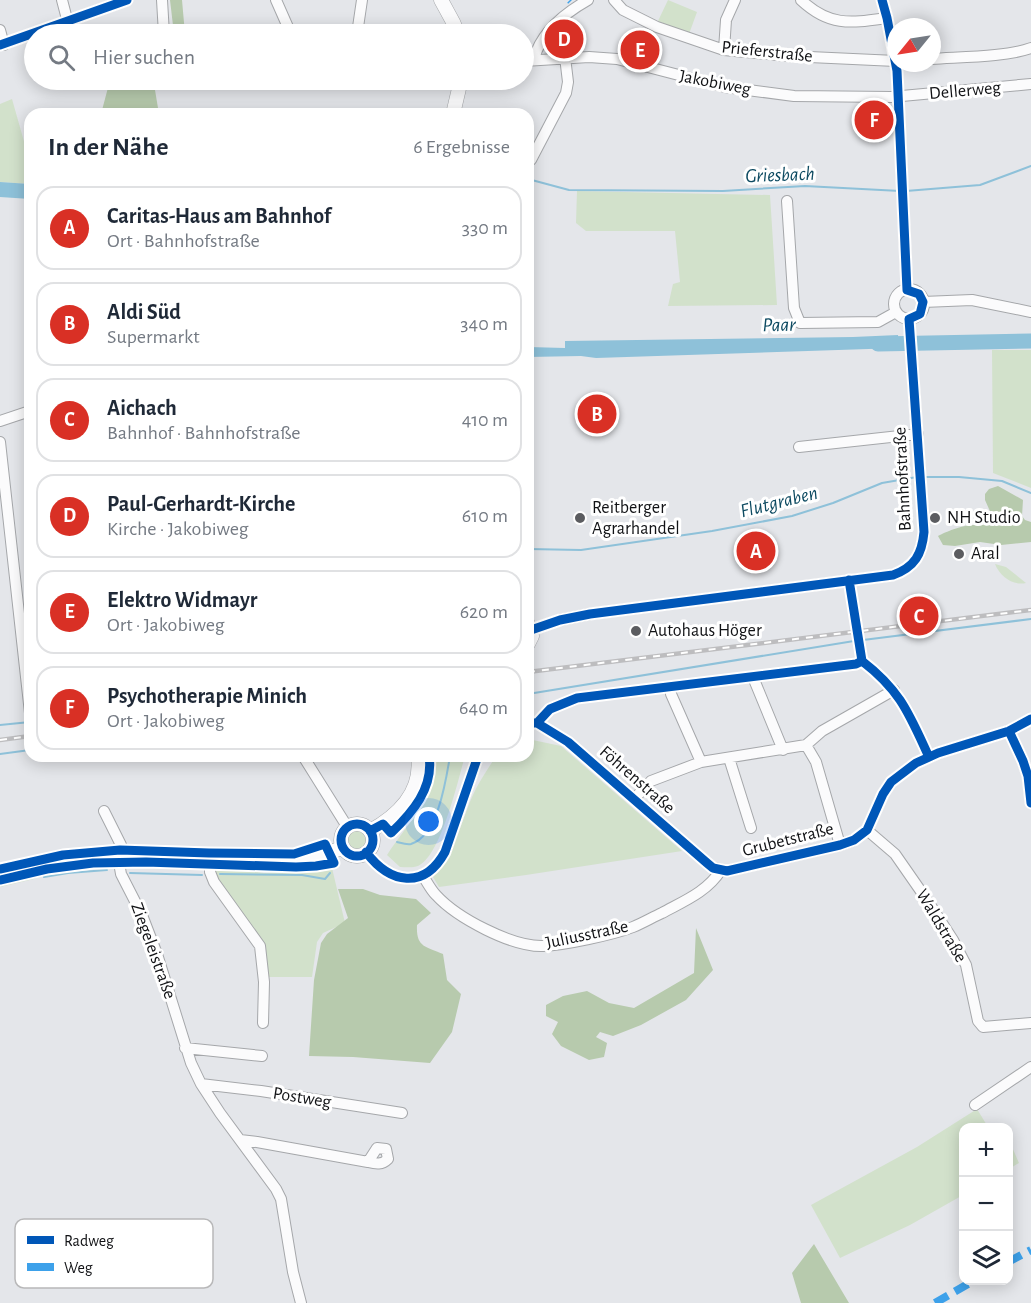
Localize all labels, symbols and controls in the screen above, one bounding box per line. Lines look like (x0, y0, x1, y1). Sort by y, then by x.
pin: D (544, 16, 584, 62)
north arrow (887, 18, 941, 72)
search box (24, 24, 534, 90)
pin: E (620, 28, 660, 72)
street label: Prieferstraße (721, 38, 813, 66)
icon: search (45, 41, 78, 74)
text: Hier suchen (93, 46, 195, 68)
street label: Jakobiweg (678, 67, 753, 99)
street label: Dellerweg (928, 79, 1002, 103)
pin: F (854, 98, 894, 142)
text: In der Nähe (48, 134, 168, 160)
text: 6 Ergebnisse (413, 137, 510, 157)
water label: Griesbach (745, 164, 815, 186)
text: Caritas-Haus am Bahnhof (107, 205, 331, 227)
text: A (64, 218, 76, 238)
text: 330 m (462, 218, 508, 238)
text: Ort · Bahnhofstraße (107, 231, 260, 251)
text: Aldi Süd (107, 301, 181, 323)
text: B (64, 314, 75, 334)
text: 340 m (460, 314, 508, 334)
water label: Paar (762, 315, 796, 335)
text: Supermarkt (107, 327, 200, 347)
pin: B (578, 392, 616, 436)
text: Aichach (107, 397, 177, 419)
text: C (64, 410, 75, 430)
text: 410 m (462, 410, 508, 430)
text: Bahnhof · Bahnhofstraße (107, 423, 301, 443)
street label: Bahnhofstraße (891, 426, 915, 532)
water label: Flutgraben (738, 483, 820, 521)
text: Paul-Gerhardt-Kirche (107, 493, 295, 515)
place label: Reitberger Agrarhandel (592, 499, 680, 538)
text: D (63, 506, 76, 526)
text: 610 m (462, 506, 508, 526)
place label: NH Studio (947, 509, 1021, 527)
marker: Reitberger Agrarhandel (573, 511, 587, 525)
marker: NH Studio (928, 511, 942, 525)
text: Kirche · Jakobiweg (107, 519, 248, 539)
pin: A (736, 528, 776, 574)
place label: Aral (971, 545, 1000, 563)
marker: Aral (952, 547, 966, 561)
text: Elektro Widmayr (107, 589, 258, 611)
pin: C (900, 594, 938, 638)
text: E (64, 602, 75, 622)
text: 620 m (460, 602, 508, 622)
text: Ort · Jakobiweg (107, 615, 224, 635)
place label: Autohaus Höger (648, 622, 762, 640)
marker: Autohaus Höger (629, 624, 643, 638)
text: Psychotherapie Minich (107, 685, 307, 707)
text: F (65, 698, 74, 718)
text: 640 m (459, 698, 508, 718)
text: Ort · Jakobiweg (107, 711, 224, 731)
street label: Föhrenstraße (596, 743, 678, 817)
your location (414, 807, 443, 836)
street label: Grubetstraße (741, 820, 835, 860)
street label: Waldstraße (912, 886, 970, 966)
street label: Ziegeleistraße (127, 901, 179, 1001)
street label: Juliusstraße (544, 917, 630, 953)
street label: Postweg (272, 1085, 333, 1112)
map controls (959, 1123, 1013, 1285)
button: + (959, 1123, 1013, 1177)
button: − (959, 1177, 1013, 1231)
legend (15, 1219, 213, 1288)
button: layers (959, 1231, 1013, 1285)
text: Radweg (64, 1233, 114, 1249)
text: Weg (64, 1260, 93, 1276)

